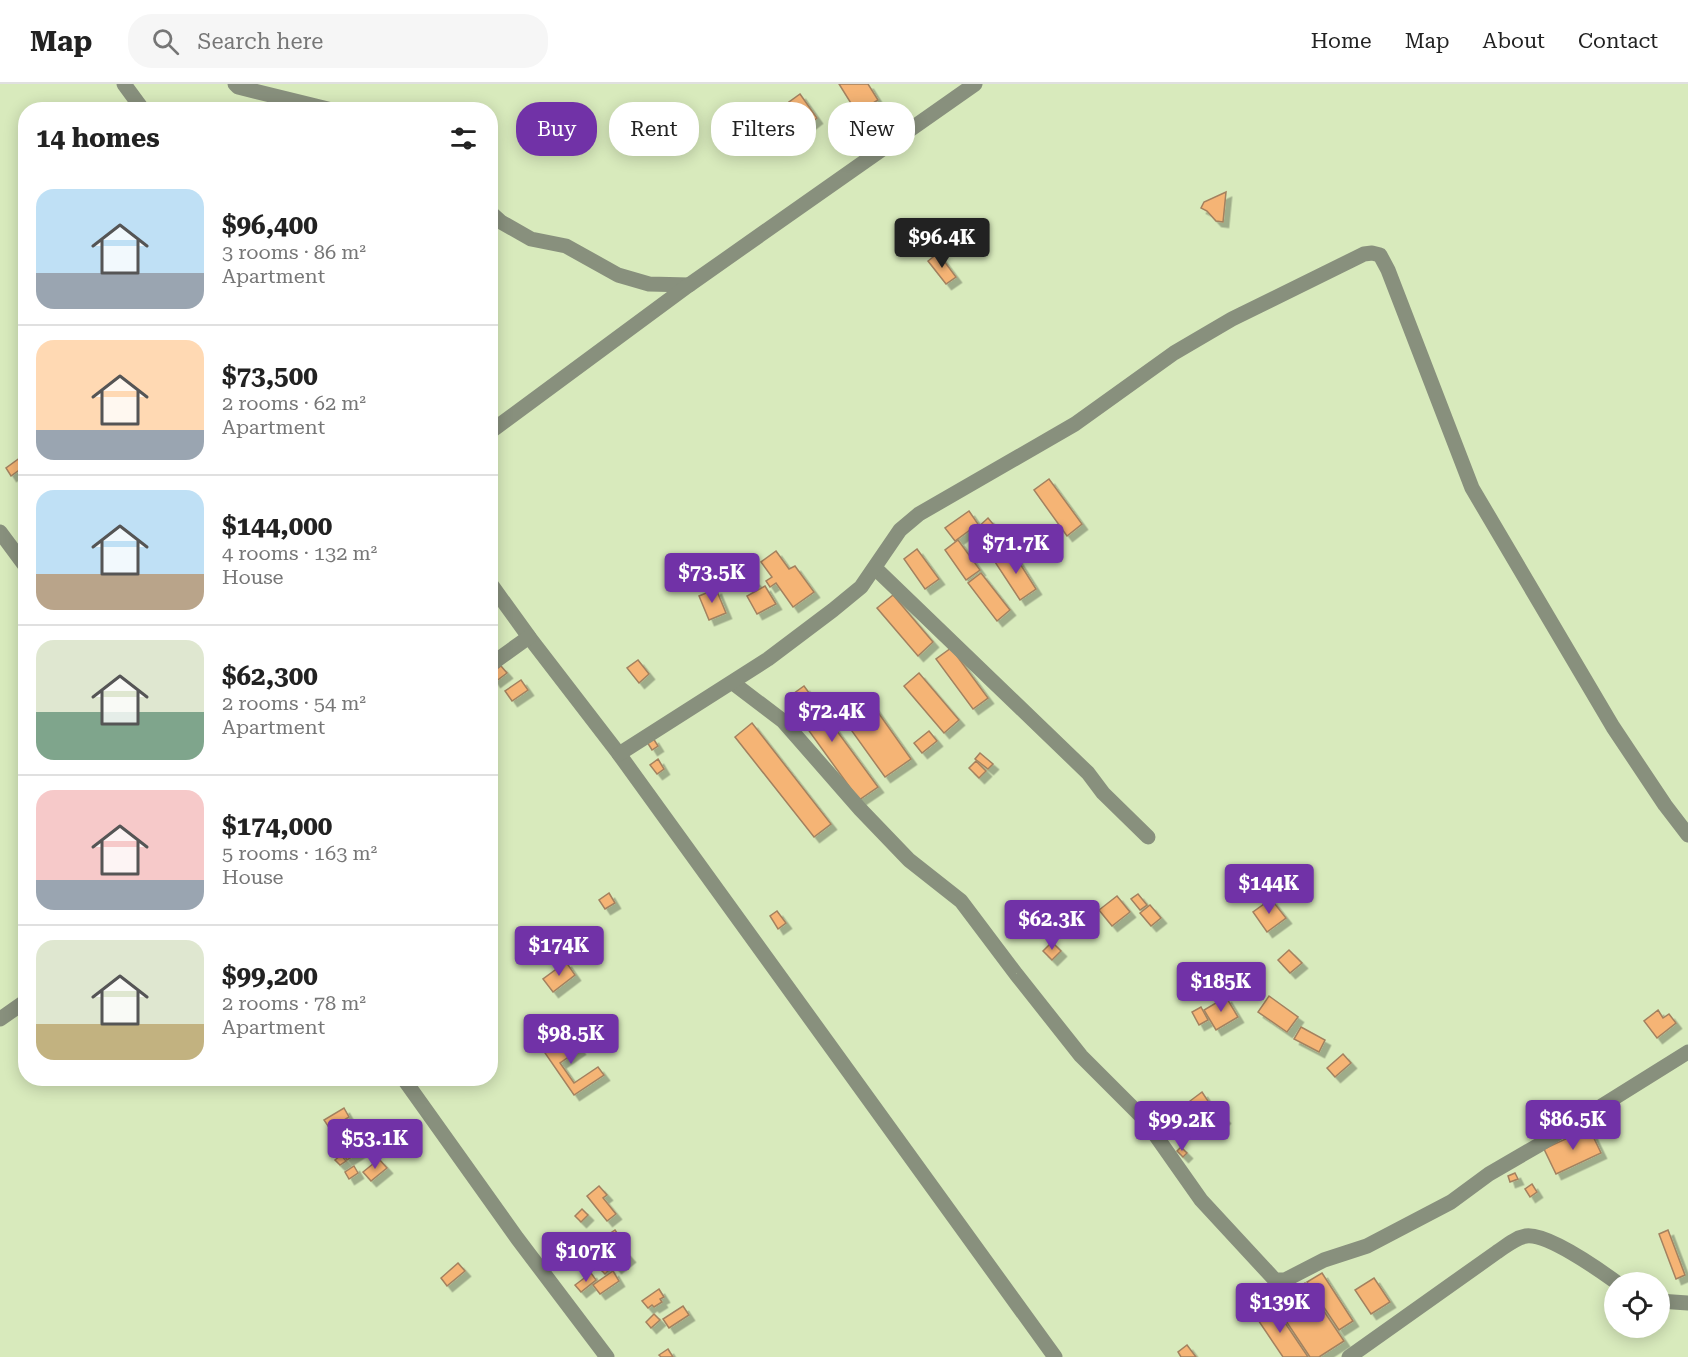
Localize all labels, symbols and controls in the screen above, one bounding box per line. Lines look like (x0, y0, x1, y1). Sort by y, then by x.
search box (128, 14, 548, 68)
text: Map (30, 25, 92, 58)
icon: search (149, 25, 182, 58)
text: Search here (197, 29, 323, 54)
text: Home (1311, 29, 1372, 53)
text: Map (1405, 29, 1450, 53)
text: About (1483, 29, 1545, 53)
text: Contact (1578, 29, 1658, 53)
chip: Buy (516, 102, 597, 156)
chip: Rent (609, 102, 699, 156)
chip: Filters (711, 102, 816, 156)
chip: New (828, 102, 915, 156)
icon: filters (447, 122, 480, 155)
text: 14 homes (36, 123, 160, 153)
text: $96,400 (222, 210, 318, 240)
icon: home (84, 213, 156, 285)
pin: $96.4K (893, 218, 991, 269)
text: $96.4K (909, 225, 975, 249)
text: 3 rooms · 86 m² (222, 240, 366, 264)
text: Apartment (222, 264, 325, 288)
text: $73,500 (222, 361, 318, 391)
icon: home (84, 364, 156, 436)
text: 2 rooms · 62 m² (222, 391, 366, 415)
text: Apartment (222, 415, 325, 439)
text: $144,000 (222, 511, 332, 541)
icon: home (84, 514, 156, 586)
pin: $71.7K (967, 524, 1065, 575)
text: $71.7K (983, 531, 1049, 555)
text: 4 rooms · 132 m² (222, 541, 377, 565)
pin: $73.5K (663, 553, 761, 604)
text: $73.5K (679, 560, 745, 584)
text: House (222, 565, 284, 589)
text: $62,300 (222, 661, 318, 691)
icon: home (84, 664, 156, 736)
text: 2 rooms · 54 m² (222, 691, 366, 715)
pin: $72.4K (783, 692, 881, 743)
text: $72.4K (799, 699, 865, 723)
text: Apartment (222, 715, 325, 739)
text: $174,000 (222, 811, 332, 841)
icon: home (84, 814, 156, 886)
text: 5 rooms · 163 m² (222, 841, 377, 865)
pin: $144K (1227, 864, 1311, 915)
text: House (222, 865, 284, 889)
text: $144K (1239, 871, 1299, 895)
pin: $62.3K (1003, 900, 1101, 951)
text: $62.3K (1019, 907, 1085, 931)
pin: $174K (517, 926, 601, 977)
text: $174K (529, 933, 589, 957)
text: $99,200 (222, 961, 318, 991)
pin: $185K (1179, 962, 1263, 1013)
icon: home (84, 964, 156, 1036)
text: $185K (1191, 969, 1251, 993)
text: 2 rooms · 78 m² (222, 991, 366, 1015)
pin: $98.5K (522, 1014, 620, 1065)
text: Apartment (222, 1015, 325, 1039)
text: $98.5K (538, 1021, 604, 1045)
pin: $86.5K (1524, 1100, 1622, 1151)
pin: $99.2K (1133, 1101, 1231, 1152)
text: $86.5K (1540, 1107, 1606, 1131)
text: $99.2K (1149, 1108, 1215, 1132)
pin: $53.1K (326, 1119, 424, 1170)
text: $53.1K (342, 1126, 408, 1150)
pin: $107K (544, 1232, 628, 1283)
text: $107K (556, 1239, 616, 1263)
map controls (1604, 1272, 1670, 1338)
button: locate (1604, 1272, 1670, 1338)
pin: $139K (1238, 1283, 1322, 1334)
text: $139K (1250, 1290, 1310, 1314)

